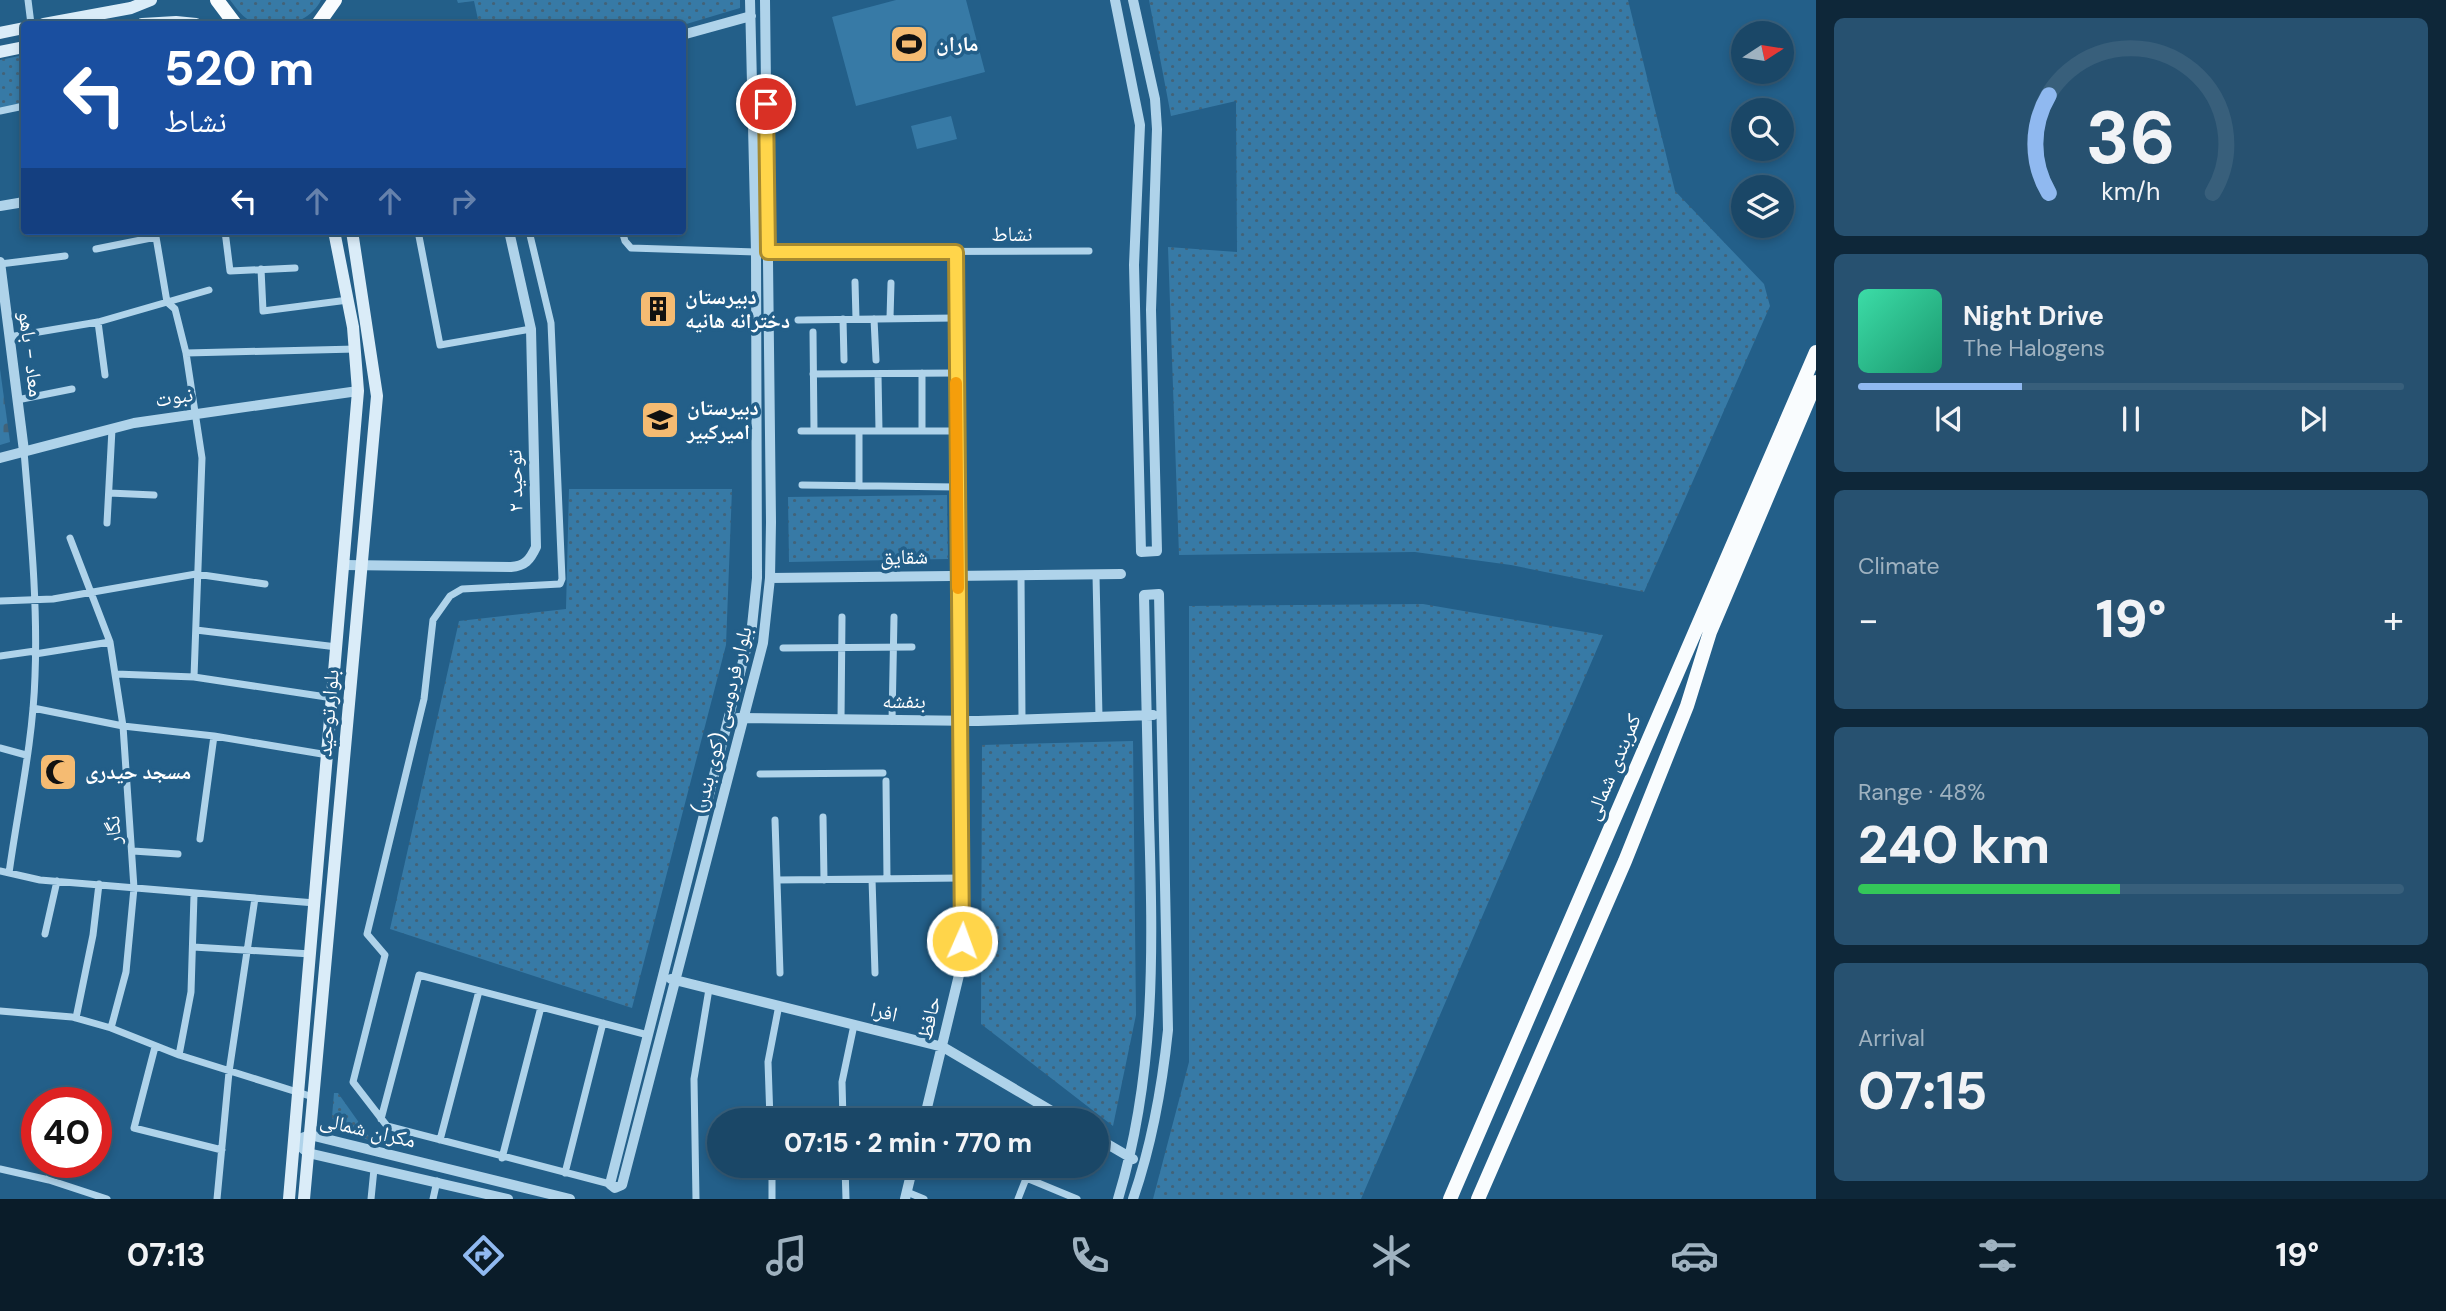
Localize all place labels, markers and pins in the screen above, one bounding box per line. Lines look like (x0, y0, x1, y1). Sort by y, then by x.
sports icon: ماران (888, 23, 930, 65)
place label: ماران (936, 30, 979, 58)
pin (736, 74, 796, 134)
place label: دبیرستان دخترانه هانیه (685, 283, 790, 335)
building icon: دبیرستان دخترانه هانیه (637, 288, 679, 330)
place label: دبیرستان امیرکبیر (686, 394, 759, 446)
school or university icon: دبیرستان امیرکبیر (639, 399, 681, 441)
mosque icon: مسجد حیدری (37, 751, 79, 793)
place label: مسجد حیدری (85, 758, 191, 786)

